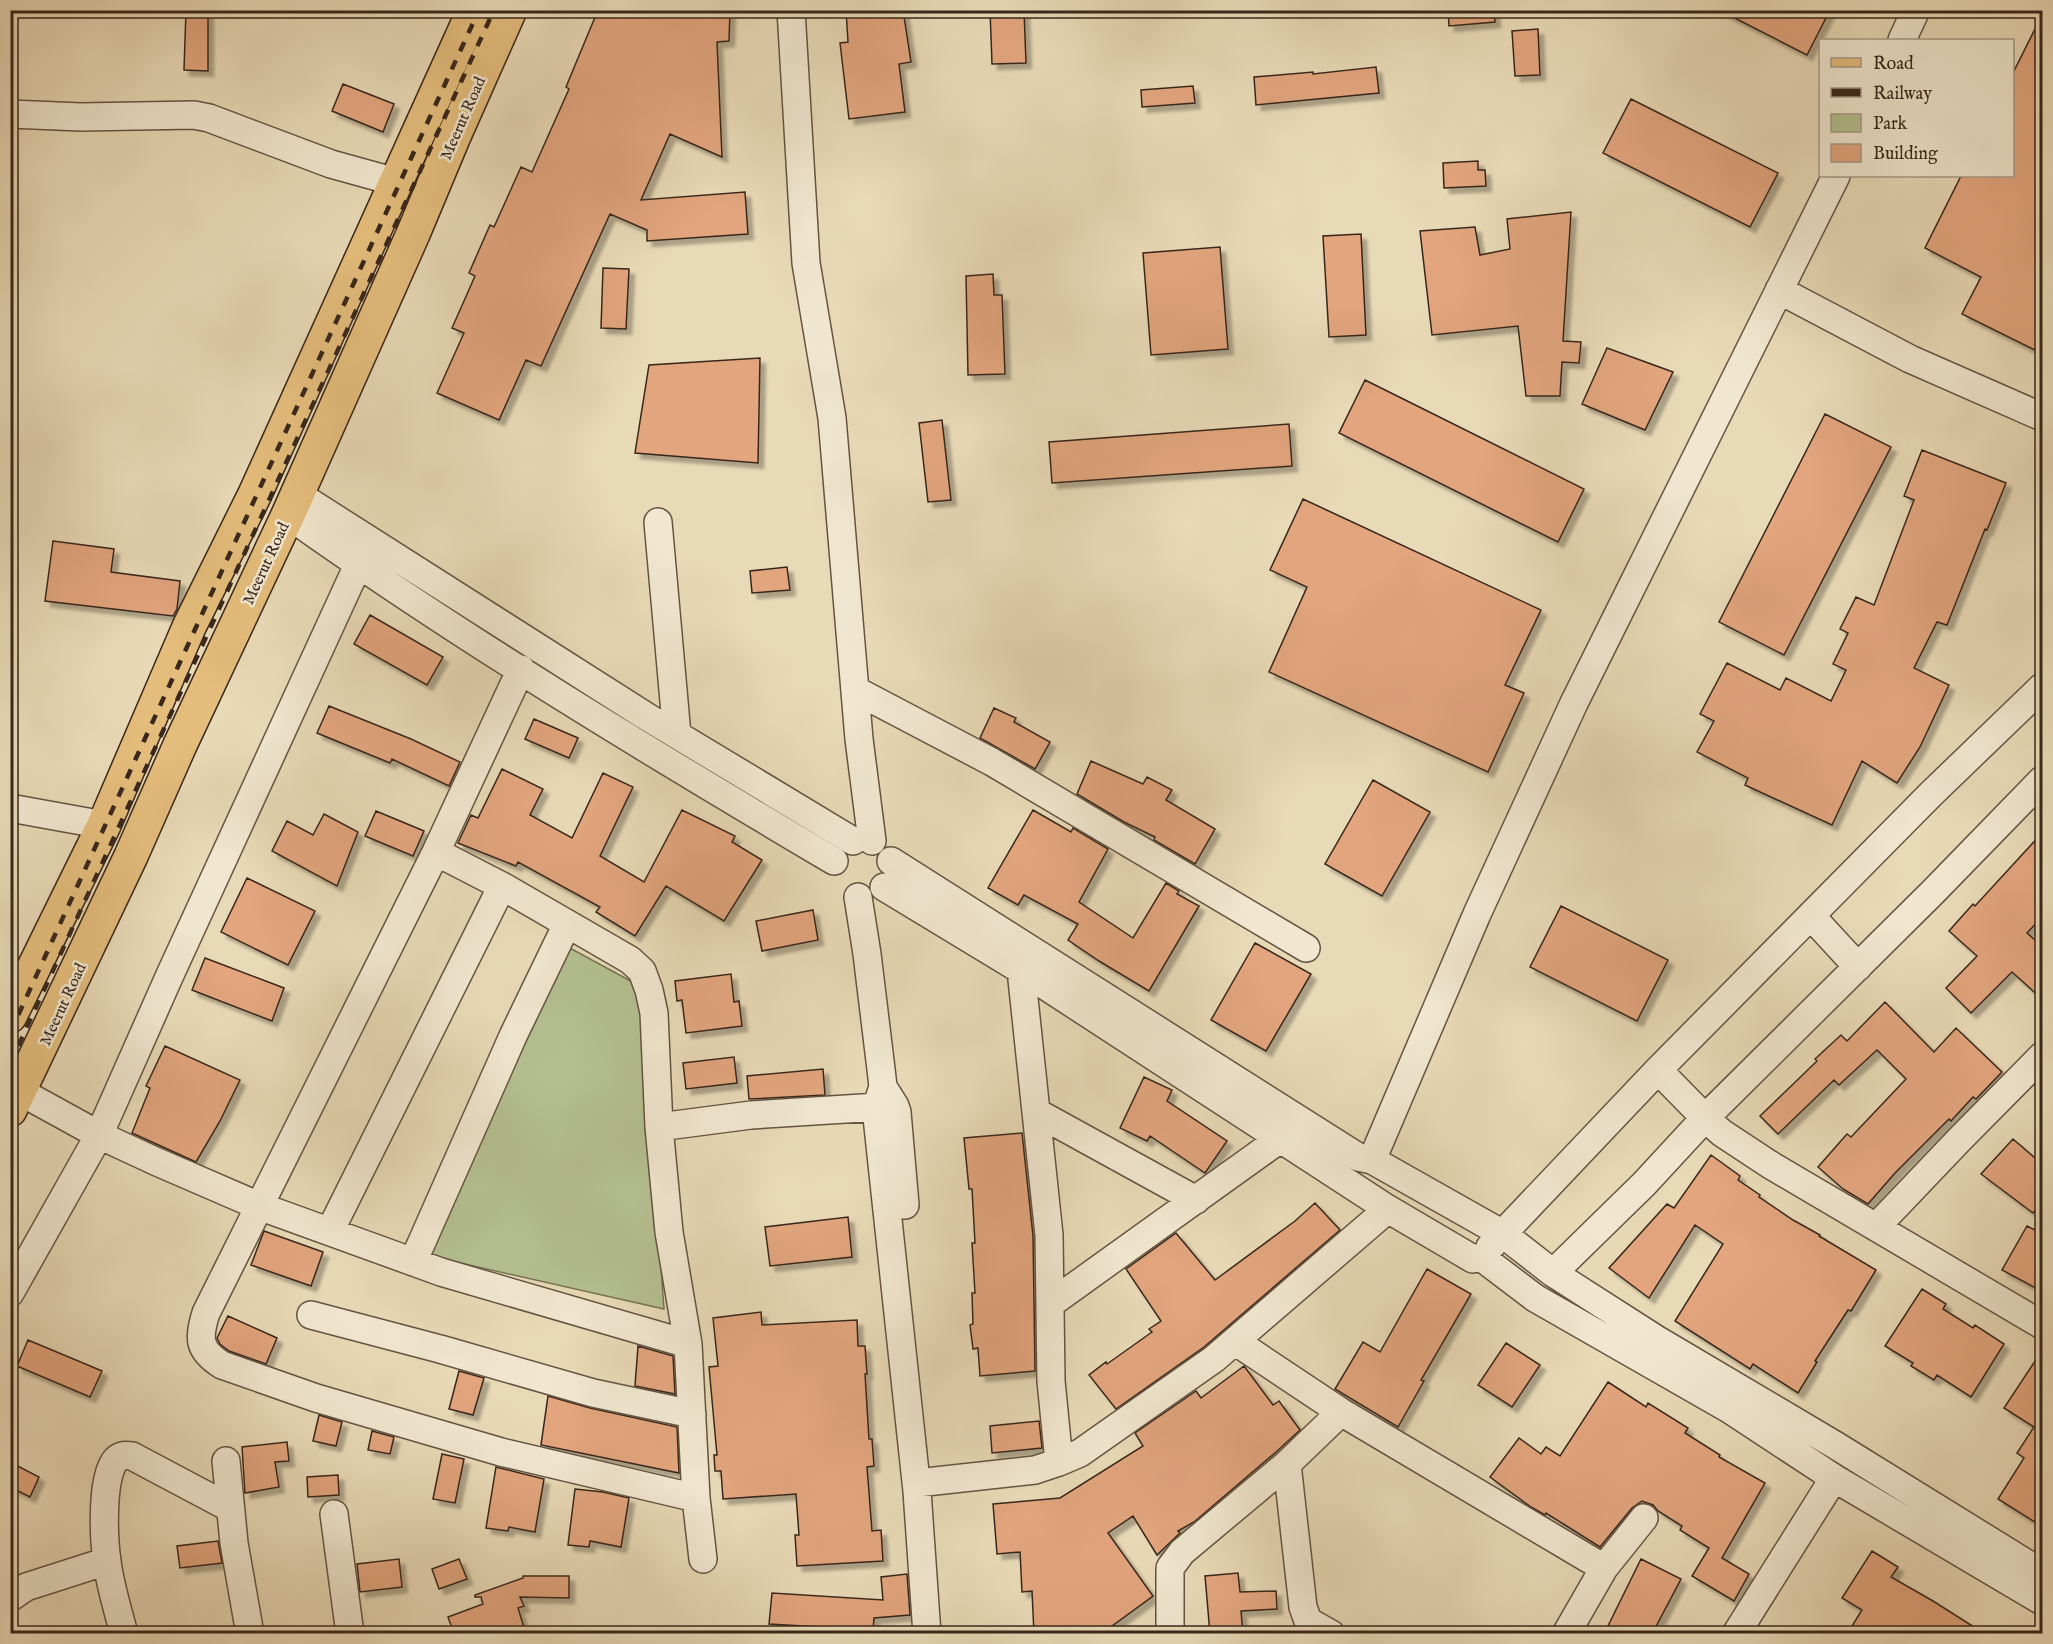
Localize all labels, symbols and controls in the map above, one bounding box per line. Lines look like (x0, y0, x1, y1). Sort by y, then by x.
legend (1819, 39, 2014, 177)
text: Road (1873, 53, 1914, 76)
street label: Meerut Road (437, 74, 491, 163)
text: Railway (1873, 83, 1932, 106)
text: Park (1873, 113, 1908, 136)
text: Building (1873, 143, 1938, 166)
street label: Meerut Road (239, 519, 295, 608)
street label: Meerut Road (36, 960, 92, 1049)

